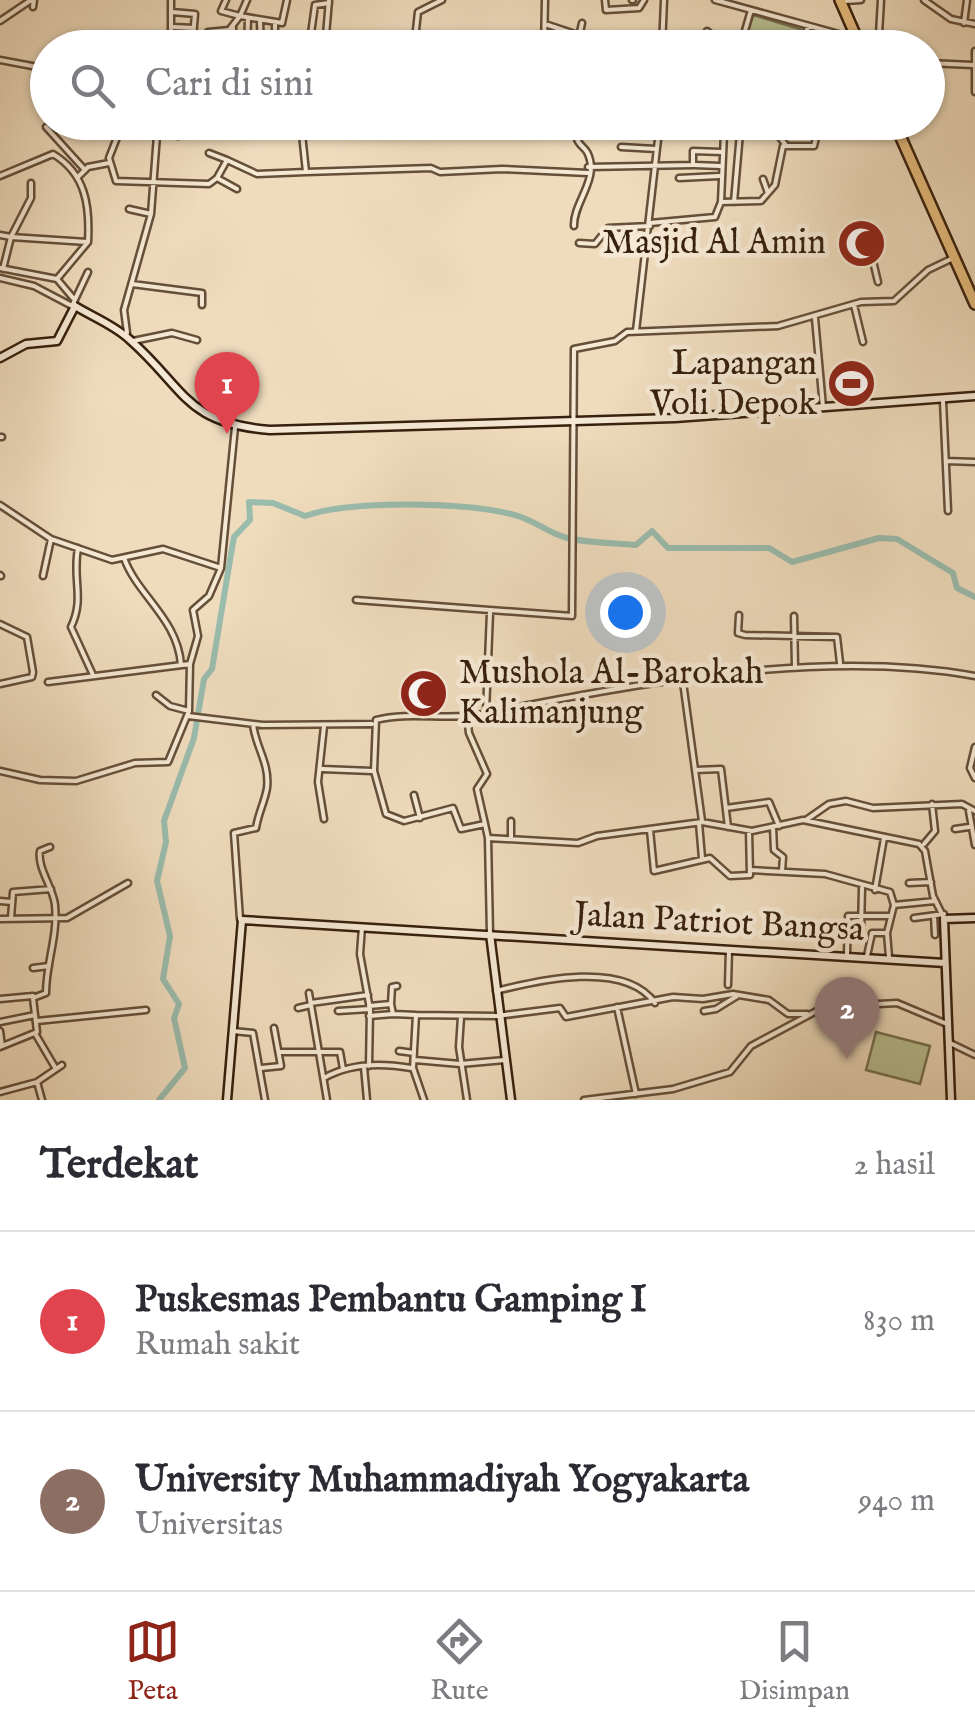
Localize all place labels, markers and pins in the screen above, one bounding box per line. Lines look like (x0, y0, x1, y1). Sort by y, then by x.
mosque icon: Masjid Al Amin (835, 217, 887, 269)
place label: Masjid Al Amin (602, 221, 826, 266)
place label: Lapangan Voli Depok (649, 342, 817, 427)
pin: 1 (194, 352, 260, 434)
sports icon: Lapangan Voli Depok (826, 358, 878, 410)
place label: Mushola Al-Barokah Kalimanjung (459, 651, 764, 736)
mosque icon: Mushola Al-Barokah Kalimanjung (398, 667, 450, 719)
pin: 2 (814, 976, 880, 1059)

